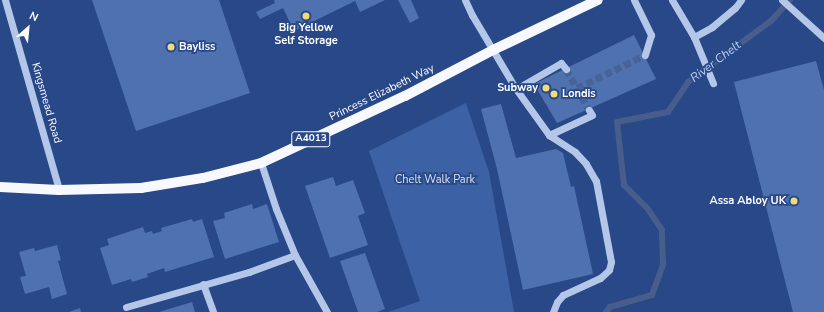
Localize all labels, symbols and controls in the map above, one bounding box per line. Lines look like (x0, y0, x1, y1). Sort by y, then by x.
north arrow (8, 8, 48, 48)
text: N (27, 8, 41, 25)
marker: Big Yellow Self Storage (301, 11, 311, 21)
place label: Big Yellow Self Storage (274, 22, 338, 48)
water label: River Chelt (688, 38, 744, 86)
place label: Bayliss (179, 40, 215, 54)
marker: Bayliss (166, 42, 176, 52)
street label: Kingsmead Road (28, 61, 64, 145)
street label: Princess Elizabeth Way (327, 62, 437, 124)
place label: Subway (497, 81, 538, 95)
marker: Subway (541, 83, 551, 93)
place label: Londis (562, 87, 596, 101)
marker: Londis (549, 89, 559, 99)
road number: A4013 (291, 131, 331, 147)
park label: Chelt Walk Park (395, 173, 475, 187)
place label: Assa Abloy UK (710, 194, 786, 208)
marker: Assa Abloy UK (789, 196, 799, 206)

